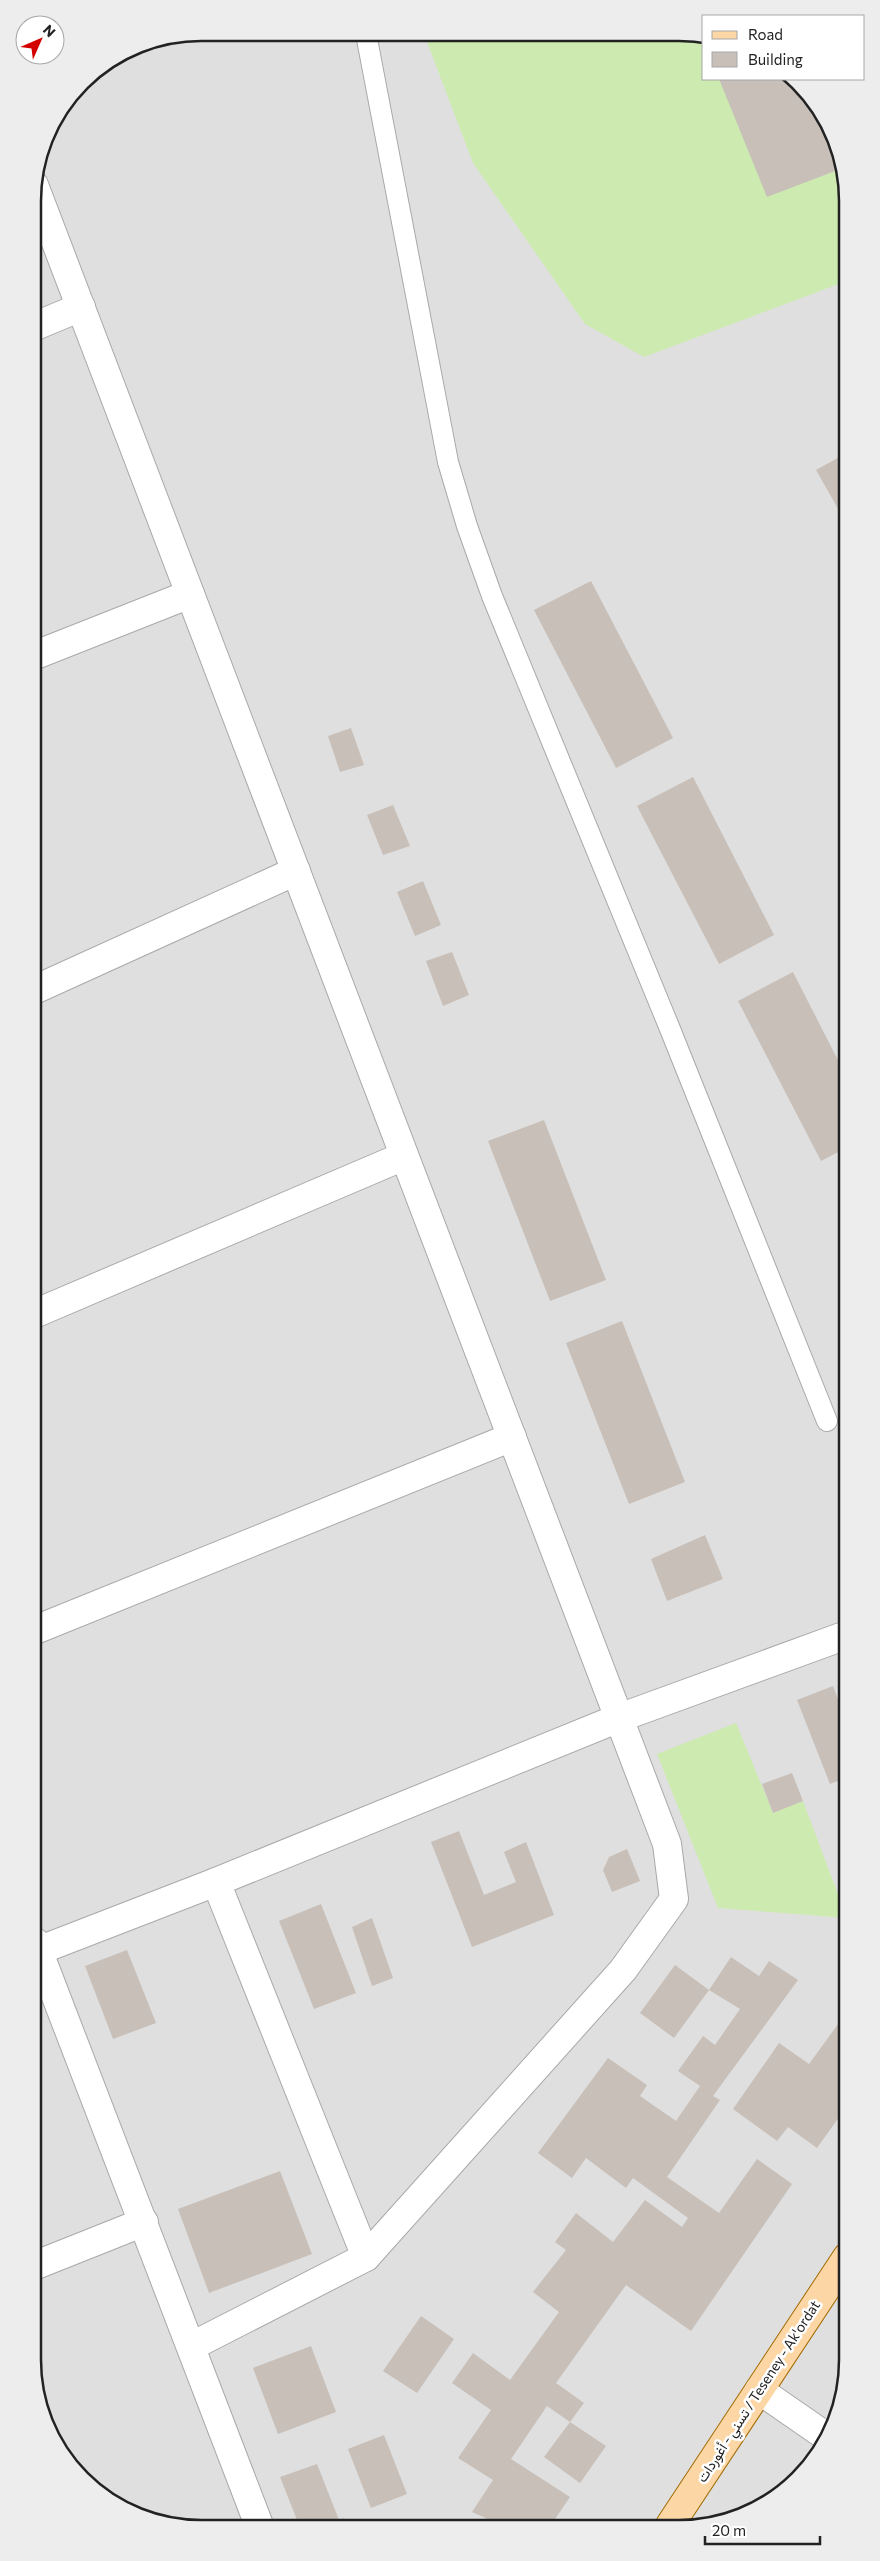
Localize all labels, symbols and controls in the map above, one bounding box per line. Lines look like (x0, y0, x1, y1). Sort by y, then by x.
north arrow (15, 15, 65, 65)
legend (702, 15, 865, 80)
text: N (40, 21, 59, 40)
text: Road (748, 25, 783, 43)
text: Building (748, 50, 803, 68)
street label: تسني - أغوردات / Teseney - Ak'ordat (693, 2297, 827, 2487)
scale bar (705, 2514, 820, 2546)
text: 20 m (712, 2521, 746, 2539)

